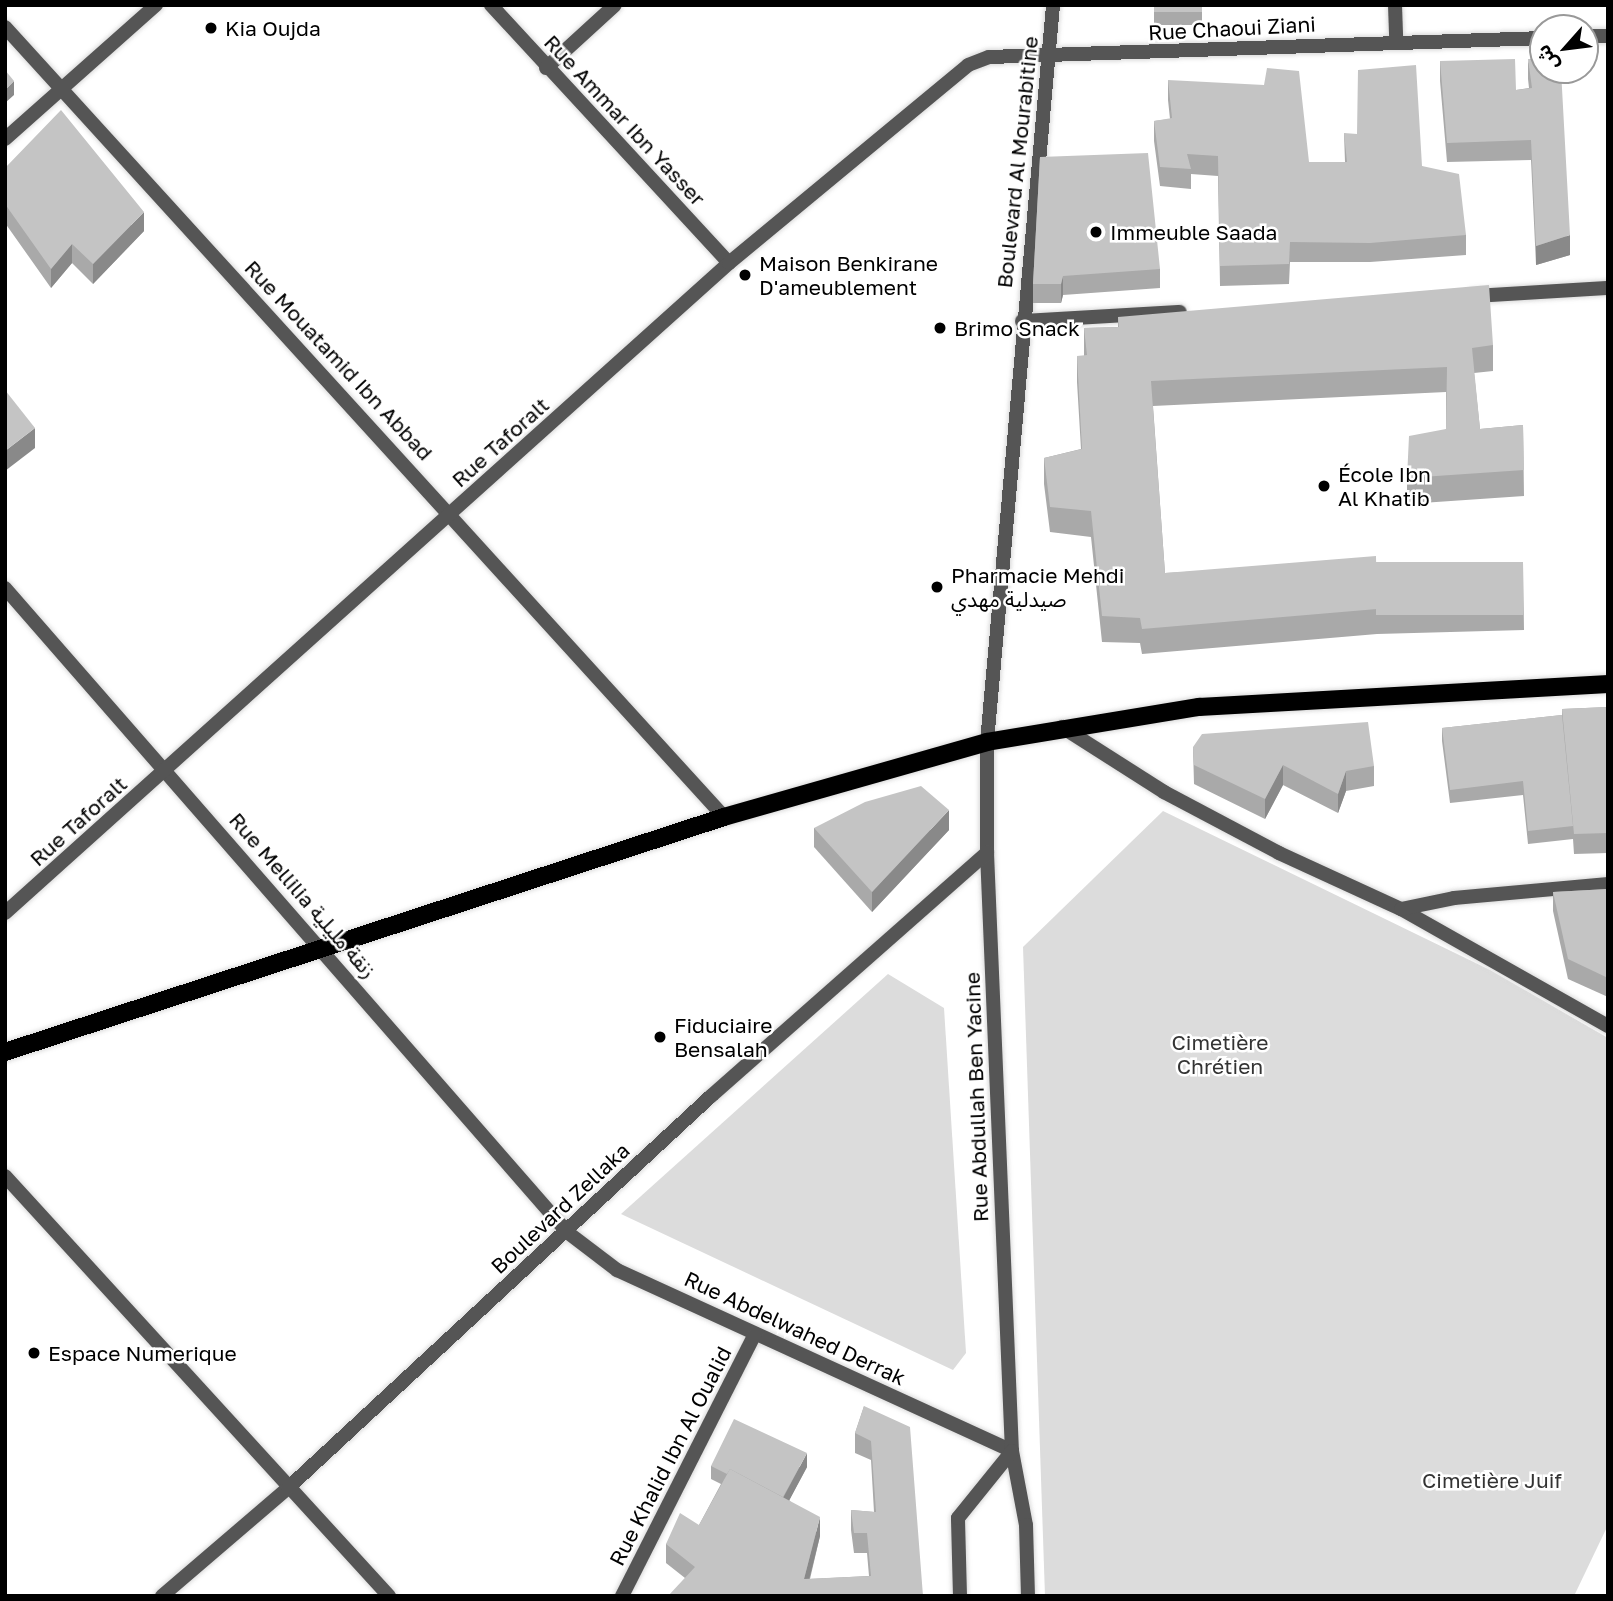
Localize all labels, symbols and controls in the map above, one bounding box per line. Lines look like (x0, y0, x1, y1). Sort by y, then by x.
street label: Rue Chaoui Ziani (1148, 11, 1316, 45)
north arrow (1529, 14, 1599, 84)
place label: Kia Oujda (225, 15, 321, 41)
marker: Kia Oujda (203, 20, 219, 36)
street label: Rue Ammar Ibn Yasser (539, 29, 711, 211)
street label: Boulevard Al Mourabitine (991, 35, 1043, 289)
text: ش (1531, 41, 1563, 75)
place label: Immeuble Saada (1110, 219, 1277, 245)
marker: Immeuble Saada (1088, 224, 1104, 240)
place label: Maison Benkirane D'ameublement (759, 250, 938, 300)
street label: Rue Mouatamid Ibn Abbad (240, 255, 438, 465)
marker: Maison Benkirane D'ameublement (737, 267, 753, 283)
place label: Brimo Snack (954, 315, 1080, 341)
marker: Brimo Snack (932, 320, 948, 336)
street label: Rue Taforalt (446, 392, 554, 492)
place label: École Ibn Al Khatib (1338, 461, 1431, 511)
marker: École Ibn Al Khatib (1316, 478, 1332, 494)
place label: Pharmacie Mehdi صيدلية مهدي (951, 562, 1124, 612)
marker: Pharmacie Mehdi صيدلية مهدي (929, 579, 945, 595)
street label: Rue Taforalt (24, 771, 132, 871)
street label: Rue Mellilia زنقة مليلية (224, 807, 382, 983)
street label: Rue Abdullah Ben Yacine (959, 971, 993, 1223)
place label: Fiduciaire Bensalah (674, 1012, 772, 1062)
marker: Fiduciaire Bensalah (652, 1029, 668, 1045)
park label: Cimetière Chrétien (1171, 1029, 1269, 1079)
street label: Boulevard Zellaka (486, 1137, 634, 1279)
street label: Rue Abdelwahed Derrak (680, 1266, 910, 1390)
place label: Espace Numerique (48, 1340, 237, 1366)
street label: Rue Khalid Ibn Al Oualid (604, 1342, 736, 1570)
marker: Espace Numerique (26, 1345, 42, 1361)
park label: Cimetière Juif (1422, 1467, 1562, 1493)

